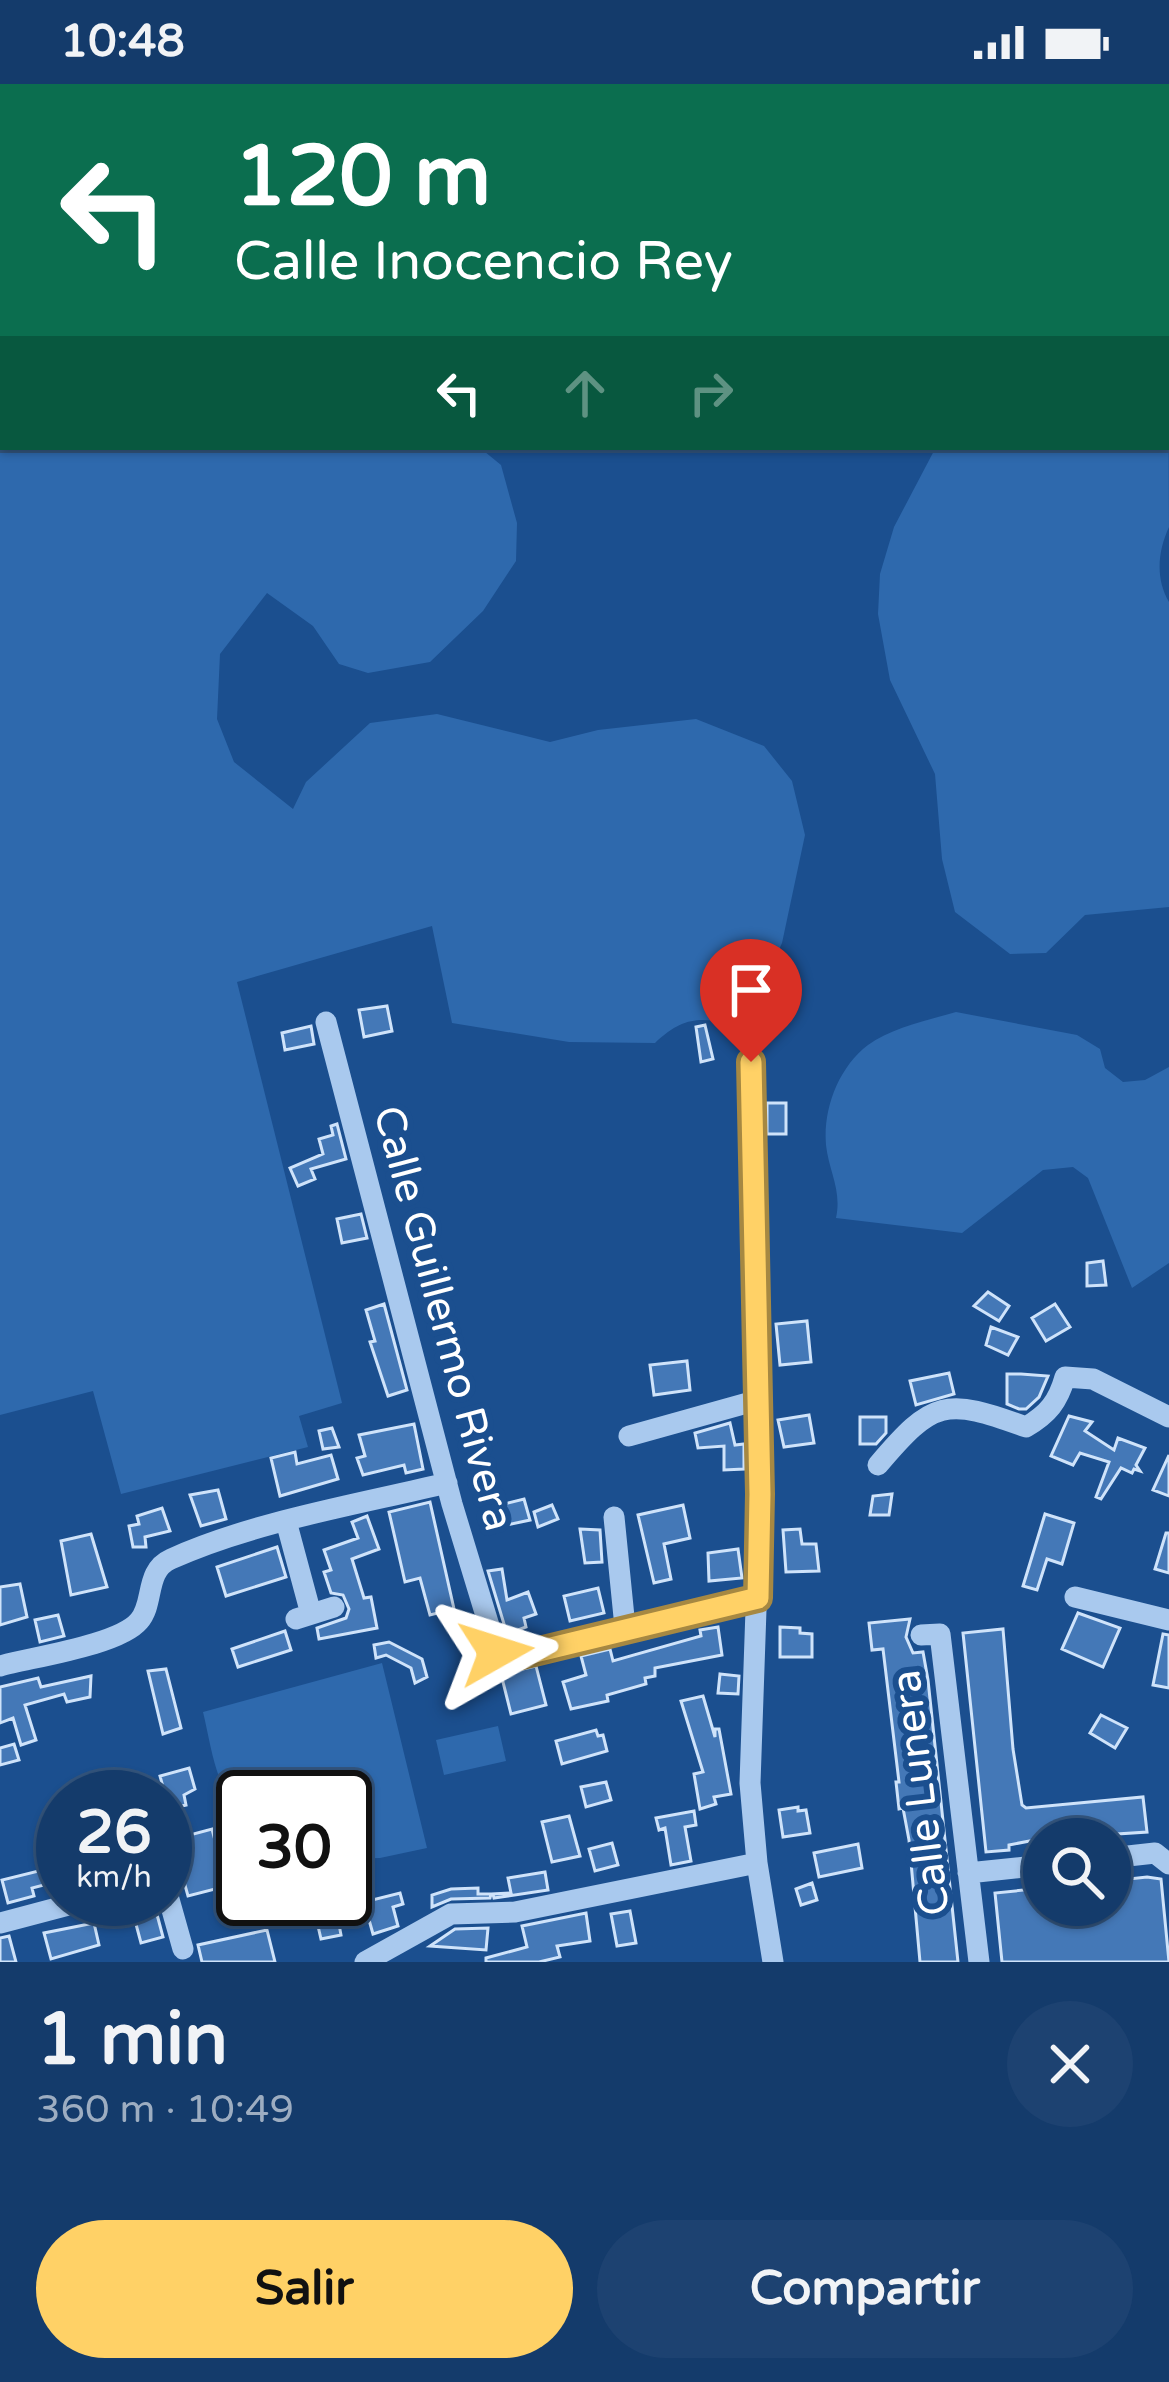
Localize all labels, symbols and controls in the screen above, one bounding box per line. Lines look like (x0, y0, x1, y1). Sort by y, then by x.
text: 10:48 (60, 15, 185, 69)
text: 120 m (234, 127, 491, 228)
icon: left (36, 132, 192, 288)
text: Calle Inocencio Rey (234, 229, 733, 294)
icon: left (426, 360, 492, 426)
icon: ahead (552, 360, 618, 426)
icon: right (678, 360, 744, 426)
pin (700, 939, 802, 1062)
icon: arrive (718, 957, 784, 1023)
street label: Calle Guillermo Rivera (362, 1100, 525, 1536)
position arrow (433, 1589, 559, 1715)
street label: Calle Lunera (880, 1667, 961, 1919)
speed limit sign: 30 (216, 1770, 372, 1926)
text: 26 (76, 1797, 152, 1869)
map controls (1023, 1818, 1131, 1926)
button: search (1023, 1818, 1131, 1926)
text: km/h (76, 1859, 152, 1896)
text: 1 min (36, 1997, 228, 2084)
button: close (1007, 2001, 1133, 2127)
text: 360 m · 10:49 (36, 2086, 294, 2133)
button: Salir (36, 2220, 573, 2358)
button: Compartir (597, 2220, 1133, 2358)

